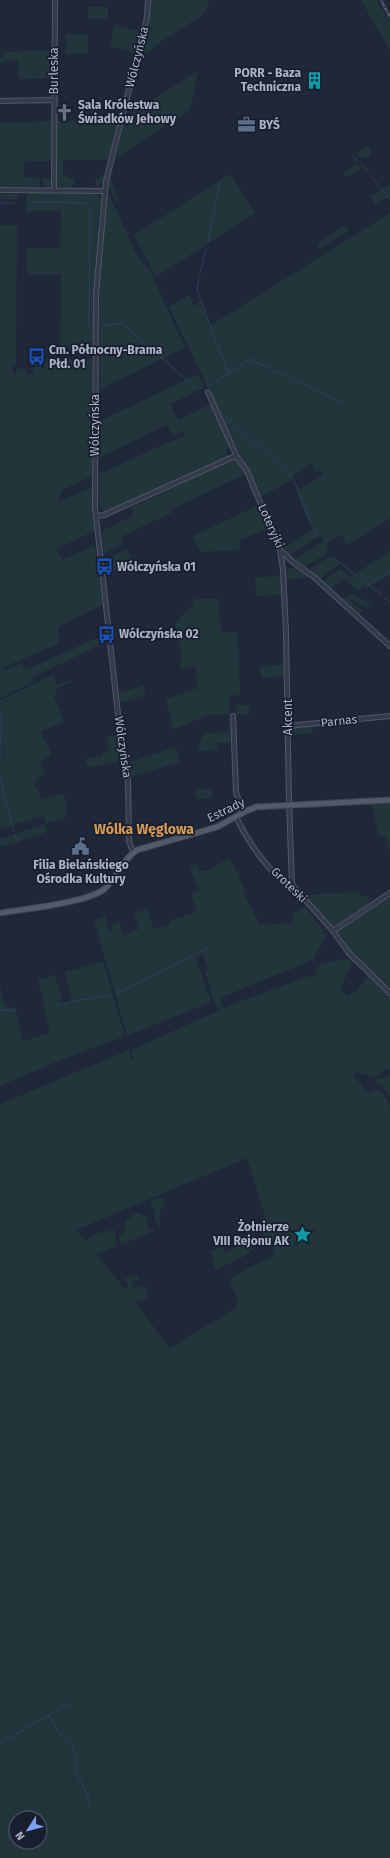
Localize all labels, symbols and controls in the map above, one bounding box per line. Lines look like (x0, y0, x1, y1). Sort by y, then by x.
street label: Wólczyńska (123, 25, 151, 89)
street label: Burleska (47, 47, 61, 95)
place label: PORR - Baza Techniczna (234, 66, 301, 94)
building icon: PORR - Baza Techniczna (304, 70, 324, 90)
place label: Sala Królestwa Świadków Jehowy (78, 98, 177, 126)
church icon: Sala Królestwa Świadków Jehowy (55, 102, 75, 122)
office icon: BYŚ (236, 115, 256, 135)
place label: BYŚ (259, 116, 280, 132)
place label: Cm. Północny-Brama Płd. 01 (49, 343, 163, 371)
bus stop icon: Cm. Północny-Brama Płd. 01 (26, 347, 46, 367)
street label: Wólczyńska (88, 394, 102, 456)
street label: Loteryjki (255, 502, 287, 550)
bus stop icon: Wólczyńska 01 (94, 557, 114, 577)
place label: Wólczyńska 01 (117, 560, 196, 574)
bus stop icon: Wólczyńska 02 (96, 624, 116, 644)
place label: Wólczyńska 02 (119, 627, 199, 641)
street label: Akcent (281, 698, 295, 735)
street label: Parnas (320, 712, 358, 730)
street label: Wólczyńska (112, 715, 134, 779)
street label: Estrady (205, 795, 247, 825)
district label: Wólka Węglowa (94, 821, 194, 838)
public building icon: Filia Bielańskiego Ośrodka Kultury (71, 836, 91, 856)
place label: Filia Bielańskiego Ośrodka Kultury (33, 858, 129, 886)
street label: Groteski (268, 864, 310, 906)
place label: Żołnierze VIII Rejonu AK (212, 1219, 289, 1248)
place icon: Żołnierze VIII Rejonu AK (292, 1224, 312, 1244)
north arrow (8, 1810, 48, 1850)
text: N (13, 1829, 28, 1842)

